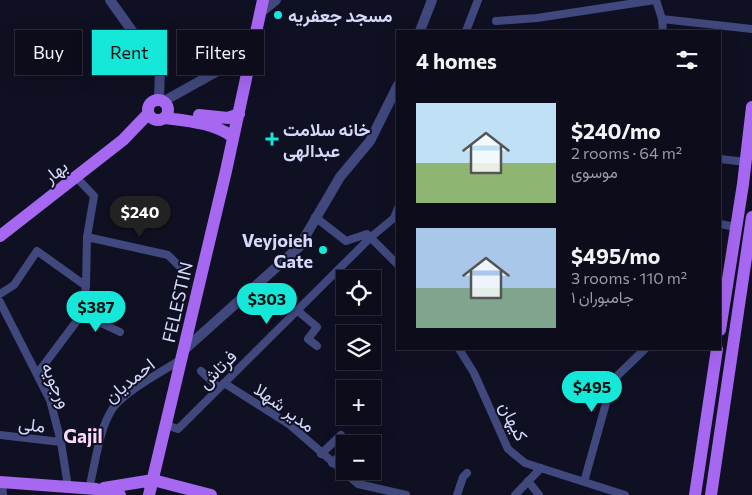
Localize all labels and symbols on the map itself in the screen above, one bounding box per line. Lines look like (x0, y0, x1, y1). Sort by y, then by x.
place label: مسجد جعفریه (288, 4, 393, 27)
marker: مسجد جعفریه (272, 9, 284, 21)
place label: خانه سلامت عبدالهی (283, 118, 371, 162)
marker: خانه سلامت عبدالهی (265, 132, 279, 146)
street label: بهار (38, 155, 72, 189)
pin: $240 (110, 196, 170, 238)
place label: Veyjoieh Gate (242, 229, 313, 272)
marker: Veyjoieh Gate (317, 244, 329, 256)
street label: FELESTIN (157, 259, 197, 345)
pin: $303 (237, 282, 297, 325)
pin: $387 (66, 290, 126, 333)
street label: فرتاش (193, 345, 242, 394)
street label: احمدیان (99, 353, 159, 407)
street label: ورجویه (36, 359, 77, 412)
pin: $495 (562, 370, 622, 413)
street label: مدیر شهلا (250, 378, 320, 437)
street label: کیهان (494, 398, 533, 445)
street label: ملی (17, 411, 47, 438)
district label: Gajil (63, 424, 103, 447)

